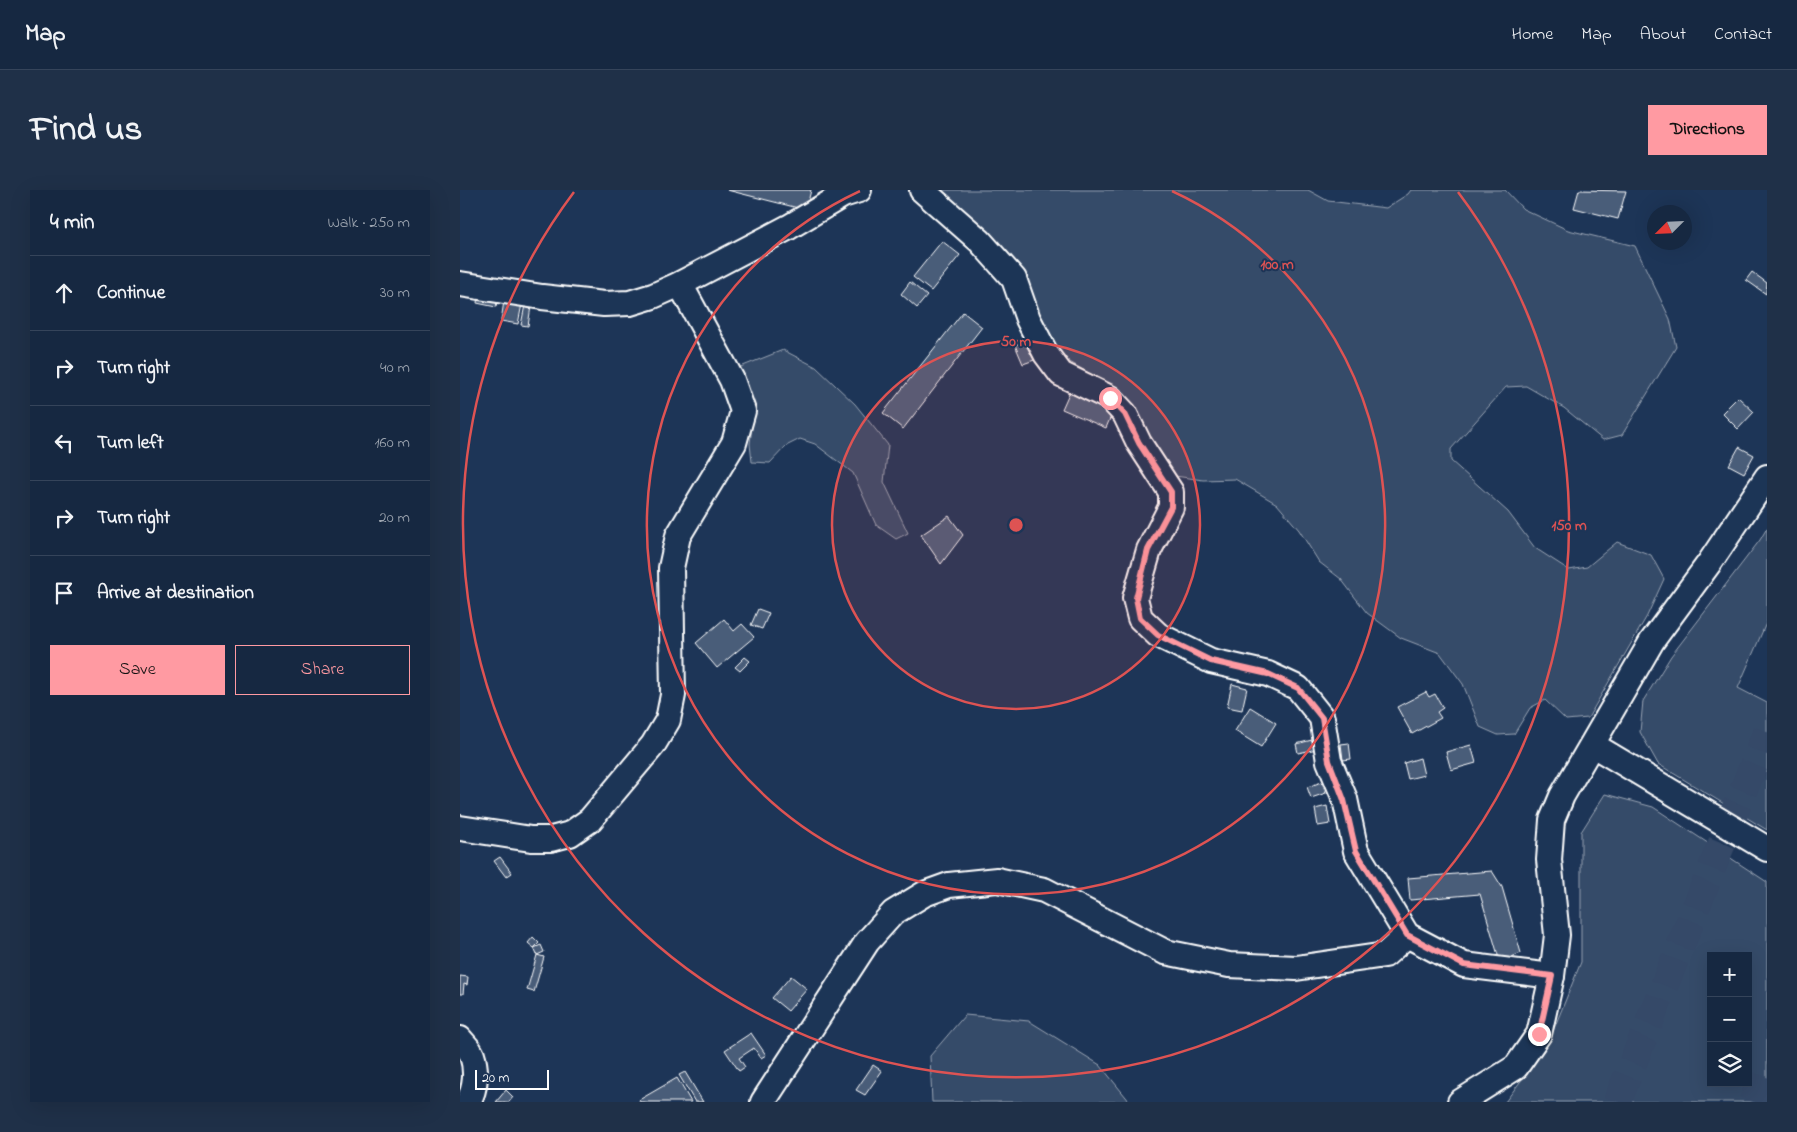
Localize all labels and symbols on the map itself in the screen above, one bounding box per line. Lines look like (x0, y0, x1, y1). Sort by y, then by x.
north arrow (1647, 205, 1692, 250)
text: 100 m (1260, 254, 1294, 276)
text: 50 m (1001, 331, 1032, 353)
route start (1099, 387, 1122, 410)
text: 150 m (1551, 515, 1587, 537)
centre of rings (1007, 516, 1025, 534)
route end (1528, 1023, 1551, 1046)
scale bar (475, 1067, 549, 1090)

